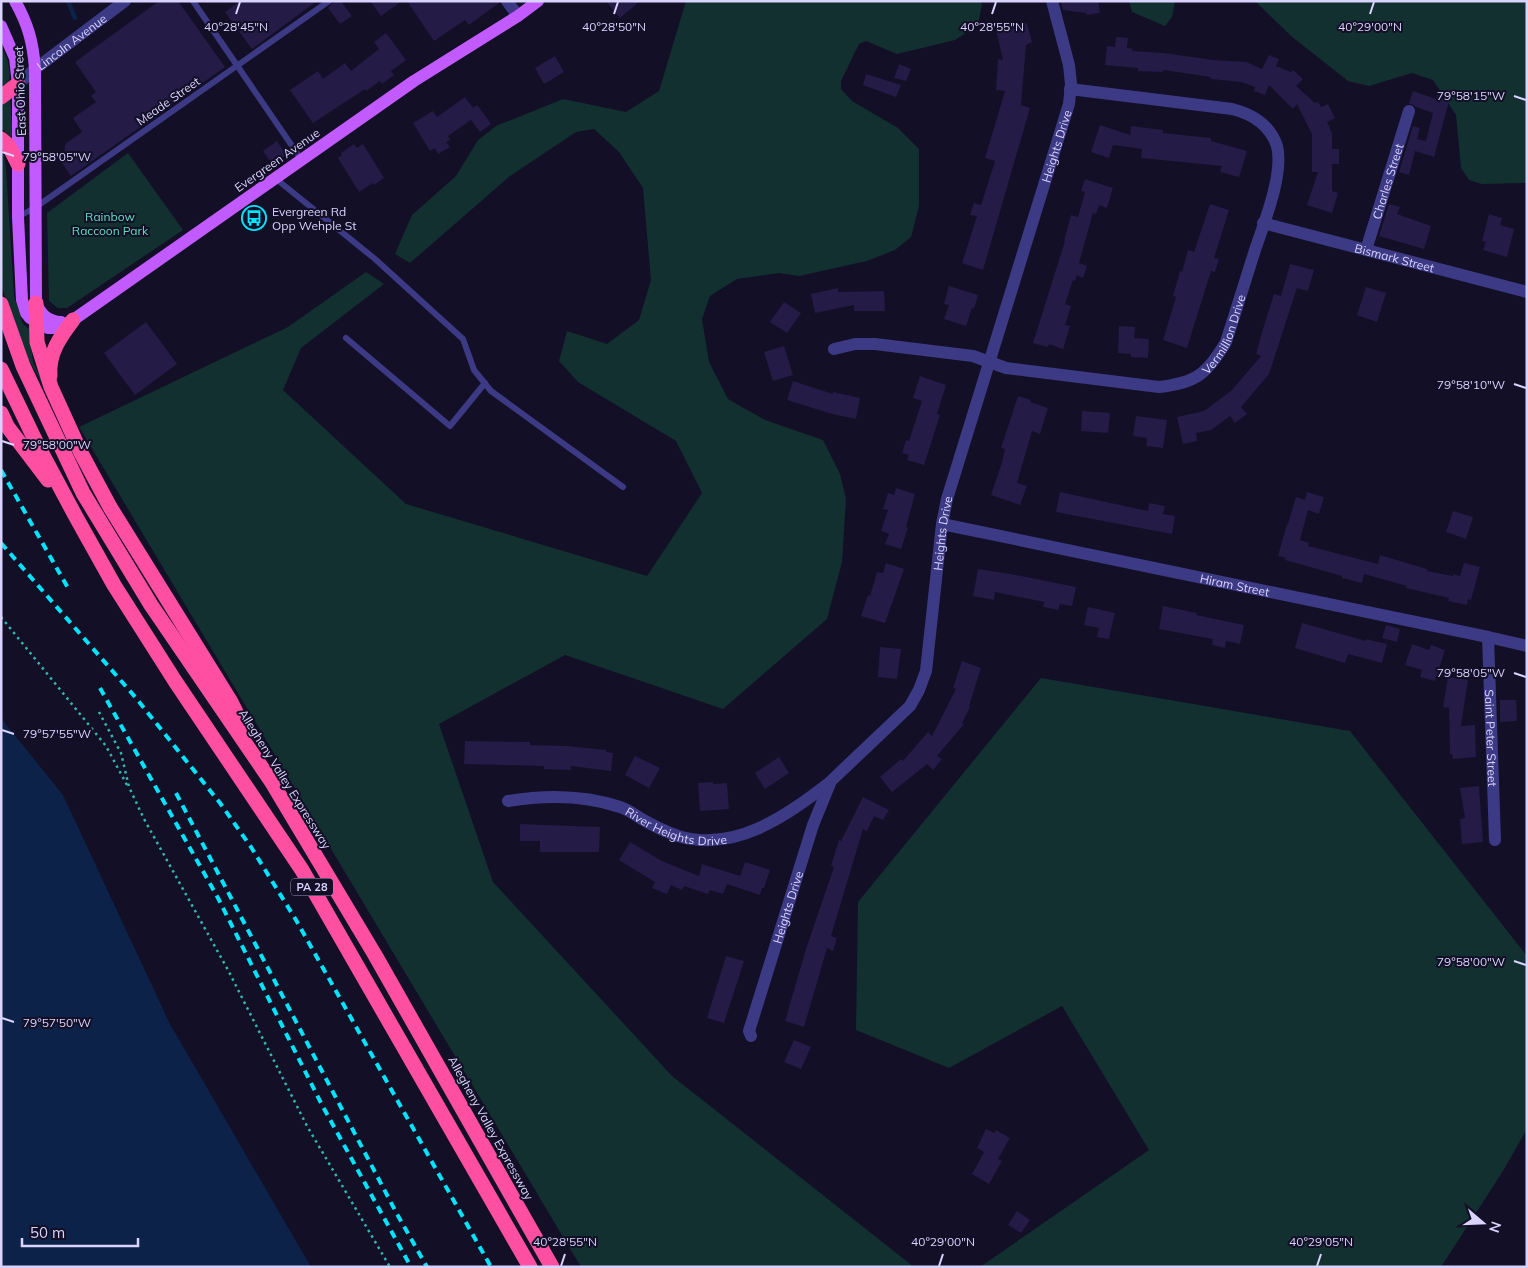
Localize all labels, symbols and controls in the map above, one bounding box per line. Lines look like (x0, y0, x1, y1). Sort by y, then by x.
street label: Lincoln Avenue (33, 10, 109, 73)
text: 40°28'45"N (204, 19, 268, 34)
text: 40°28'50"N (582, 19, 646, 34)
text: 40°28'55"N (960, 19, 1024, 34)
text: 40°29'00"N (1338, 19, 1402, 34)
street label: East Ohio Street (11, 46, 29, 136)
street label: Meade Street (133, 74, 203, 128)
text: 79°58'15"W (1437, 88, 1505, 103)
street label: Heights Drive (1038, 108, 1074, 184)
street label: Evergreen Avenue (232, 125, 322, 195)
street label: Charles Street (1369, 141, 1406, 221)
text: 79°58'05"W (23, 149, 91, 164)
place label: Evergreen Rd Opp Wehple St (272, 204, 356, 233)
bus stop icon: Evergreen Rd Opp Wehple St (241, 205, 267, 231)
park label: Rainbow Raccoon Park (72, 209, 149, 238)
street label: Bismark Street (1353, 240, 1436, 275)
street label: Vermillion Drive (1199, 293, 1248, 377)
text: 79°58'10"W (1437, 377, 1505, 392)
text: 79°58'00"W (23, 437, 91, 452)
street label: Heights Drive (929, 495, 955, 571)
street label: Hiram Street (1199, 570, 1271, 599)
text: 79°58'05"W (1437, 665, 1505, 680)
street label: Saint Peter Street (1482, 689, 1501, 787)
street label: Allegheny Valley Expressway (236, 706, 335, 852)
text: 79°57'55"W (23, 726, 91, 741)
street label: River Heights Drive (623, 803, 728, 848)
street label: Heights Drive (769, 869, 806, 945)
road number: PA 28 (291, 879, 333, 896)
text: 79°58'00"W (1437, 954, 1505, 969)
text: 79°57'50"W (23, 1015, 91, 1030)
street label: Allegheny Valley Expressway (445, 1054, 537, 1203)
north arrow (1458, 1198, 1508, 1248)
scale bar (22, 1216, 139, 1248)
text: N (1485, 1219, 1506, 1235)
text: 50 m (30, 1223, 65, 1242)
text: 40°28'55"N (533, 1234, 597, 1249)
text: 40°29'00"N (911, 1234, 975, 1249)
text: 40°29'05"N (1289, 1234, 1353, 1249)

